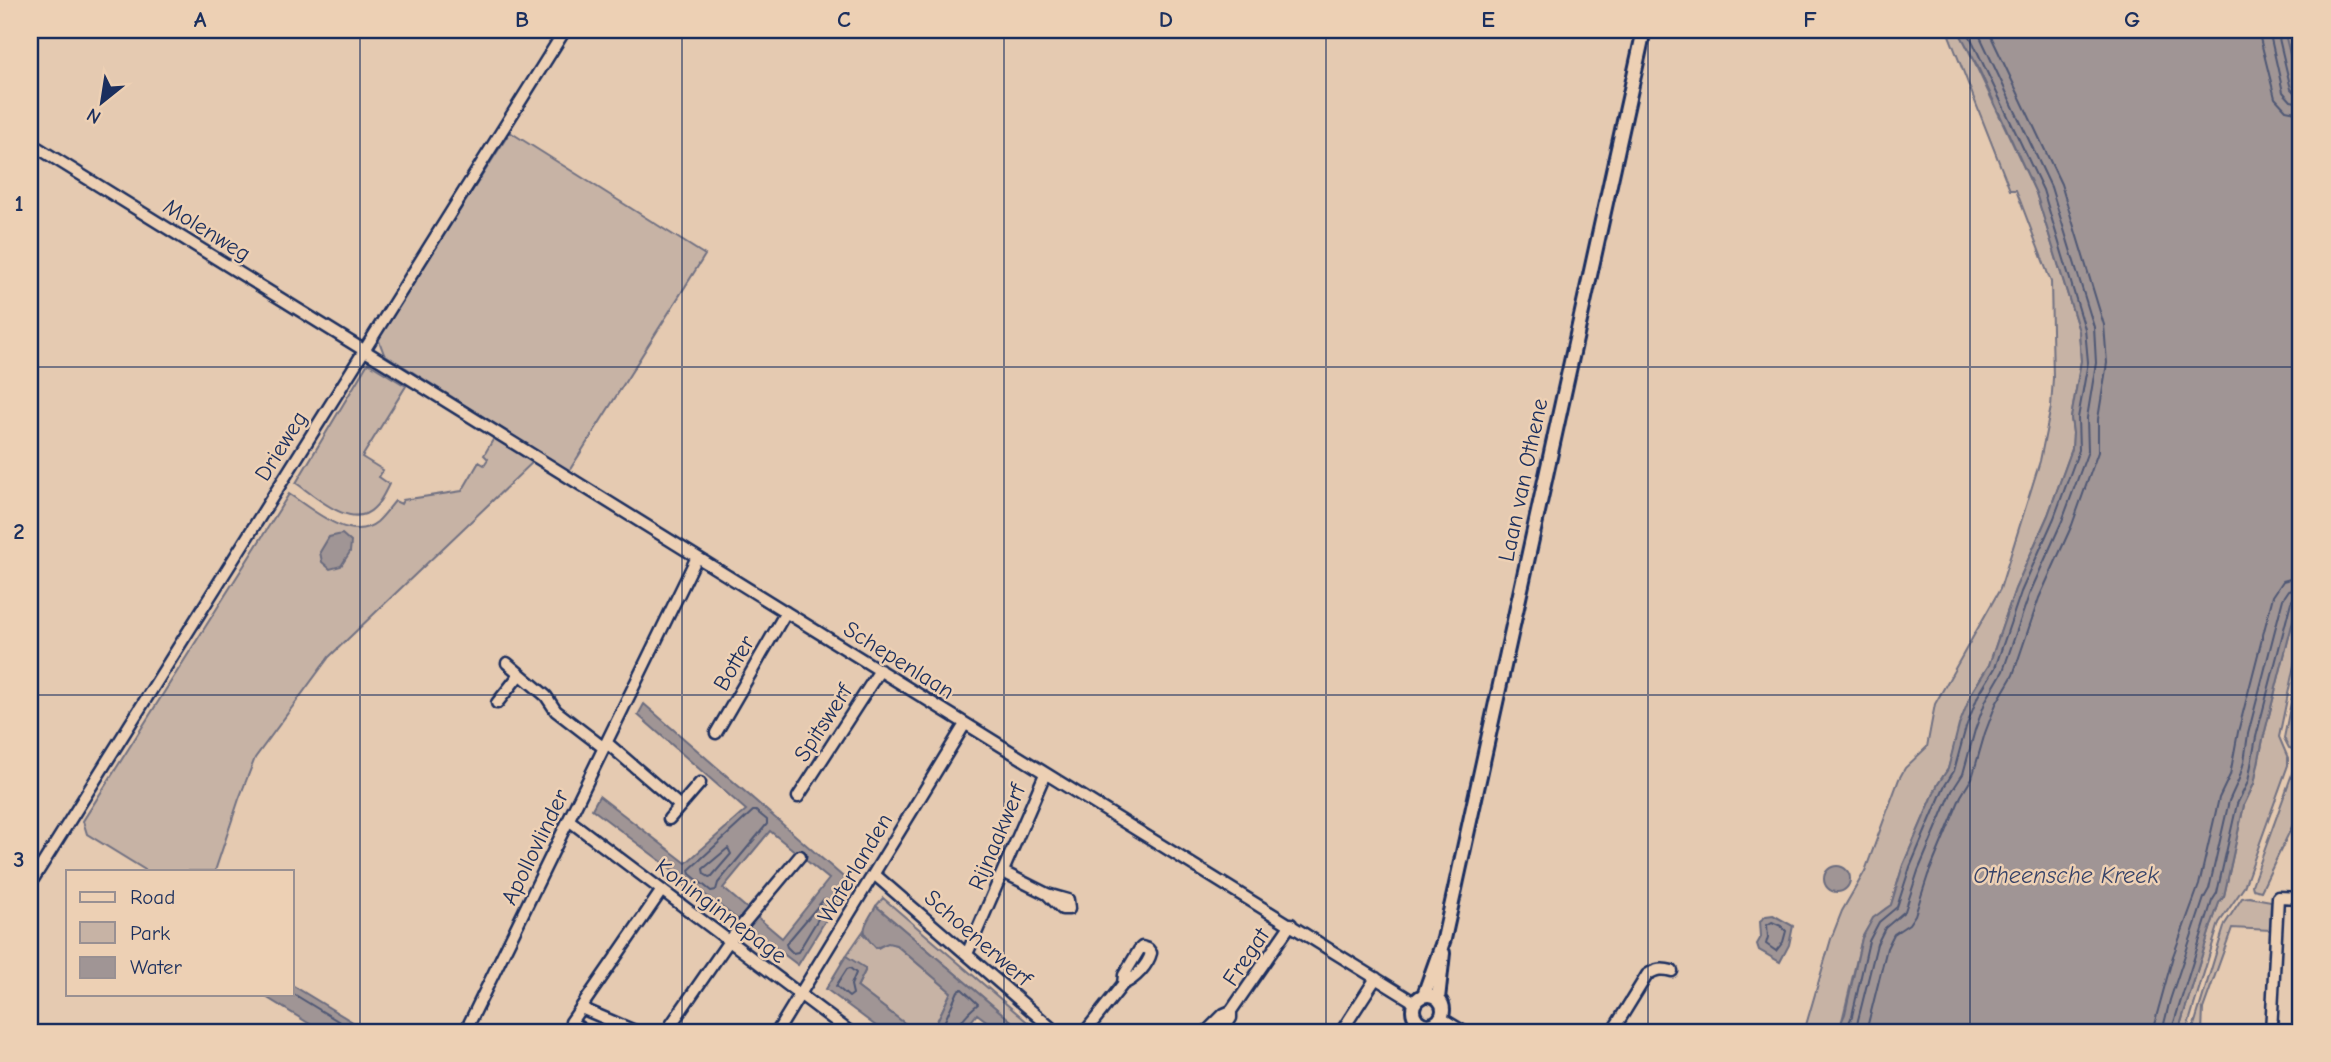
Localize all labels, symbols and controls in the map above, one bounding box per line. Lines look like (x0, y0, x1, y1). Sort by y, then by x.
text: A (194, 6, 207, 33)
text: B (515, 6, 529, 33)
text: C (837, 6, 851, 33)
text: D (1159, 6, 1173, 33)
text: E (1481, 6, 1495, 33)
text: F (1803, 6, 1817, 33)
text: G (2124, 6, 2140, 33)
north arrow (66, 66, 136, 136)
text: N (83, 103, 105, 128)
text: 1 (14, 190, 24, 217)
street label: Molenweg (158, 193, 256, 267)
street label: Laan van Othene (1493, 396, 1553, 564)
street label: Drieweg (249, 406, 313, 486)
text: 2 (13, 518, 25, 545)
street label: Schepenlaan (839, 615, 959, 705)
street label: Botter (707, 630, 761, 695)
street label: Spitswerf (788, 678, 859, 767)
street label: Rijnaakwerf (963, 779, 1032, 894)
street label: Apollovlinder (495, 784, 575, 909)
street label: Waterlanden (812, 808, 898, 928)
text: 3 (13, 846, 25, 873)
street label: Koninginnepage (650, 853, 792, 969)
water label: Otheensche Kreek (1973, 861, 2159, 889)
legend (66, 870, 294, 996)
street label: Schoenerwerf (919, 884, 1038, 993)
text: Road (130, 885, 175, 909)
text: Park (130, 921, 170, 945)
street label: Fregat (1217, 922, 1276, 991)
text: Water (130, 955, 183, 979)

